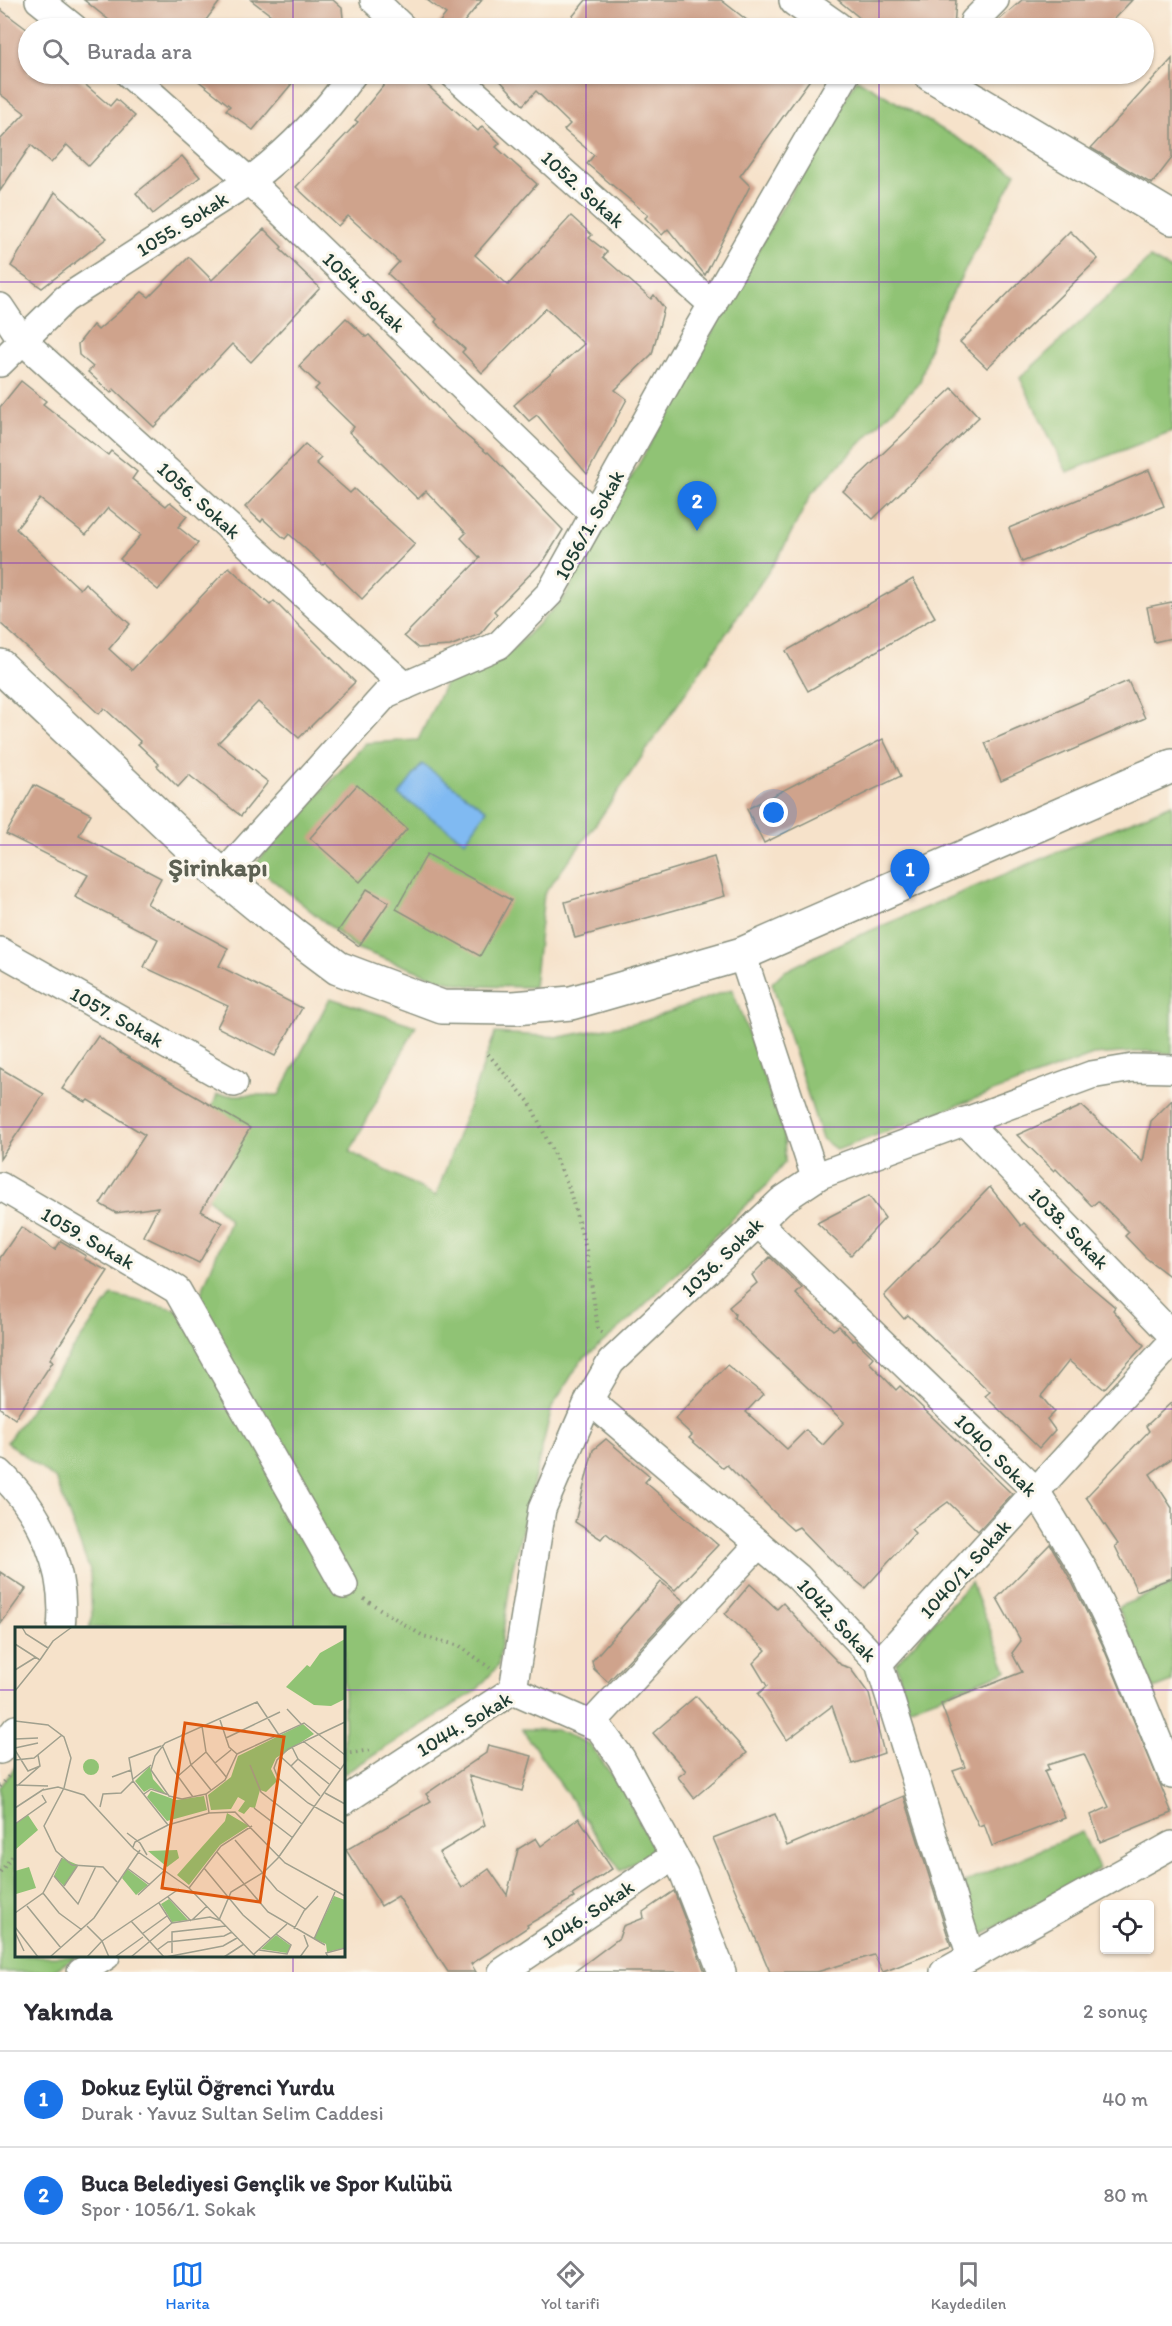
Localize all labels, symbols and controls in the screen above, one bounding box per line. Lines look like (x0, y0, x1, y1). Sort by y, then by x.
search box (18, 18, 1154, 84)
icon: search (39, 35, 72, 68)
text: Burada ara (87, 38, 192, 65)
street label: 1052. Sokak (536, 145, 630, 233)
street label: 1055. Sokak (132, 186, 232, 262)
street label: 1054. Sokak (318, 247, 410, 337)
street label: 1056. Sokak (152, 456, 246, 544)
street label: 1056/1. Sokak (549, 466, 629, 584)
pin: 2 (678, 482, 716, 531)
your location (759, 798, 788, 827)
pin: 1 (890, 850, 930, 899)
district label: Şirinkapı (168, 851, 268, 883)
street label: 1057. Sokak (66, 981, 168, 1053)
street label: 1038. Sokak (1024, 1182, 1114, 1274)
street label: 1059. Sokak (37, 1202, 139, 1274)
street label: 1036. Sokak (676, 1212, 768, 1302)
street label: 1040. Sokak (950, 1409, 1042, 1501)
street label: 1040/1. Sokak (914, 1515, 1016, 1623)
street label: 1042. Sokak (792, 1573, 882, 1667)
inset map (15, 1627, 345, 1957)
street label: 1044. Sokak (412, 1686, 516, 1762)
street label: 1046. Sokak (538, 1875, 638, 1953)
map controls (1100, 1900, 1154, 1954)
button: locate (1100, 1900, 1154, 1954)
text: Yakında (24, 1995, 113, 2027)
text: 2 sonuç (1083, 1999, 1148, 2023)
text: Dokuz Eylül Öğrenci Yurdu (81, 2074, 335, 2101)
text: 1 (39, 2087, 48, 2111)
text: 40 m (1102, 2087, 1148, 2111)
text: Durak · Yavuz Sultan Selim Caddesi (81, 2101, 383, 2125)
text: Buca Belediyesi Gençlik ve Spor Kulübü (81, 2170, 452, 2197)
text: 2 (38, 2183, 49, 2207)
text: 80 m (1103, 2183, 1148, 2207)
text: Spor · 1056/1. Sokak (81, 2197, 256, 2221)
tab: Harita (166, 2258, 210, 2313)
tab: Yol tarifi (541, 2258, 600, 2313)
tab: Kaydedilen (931, 2258, 1006, 2313)

